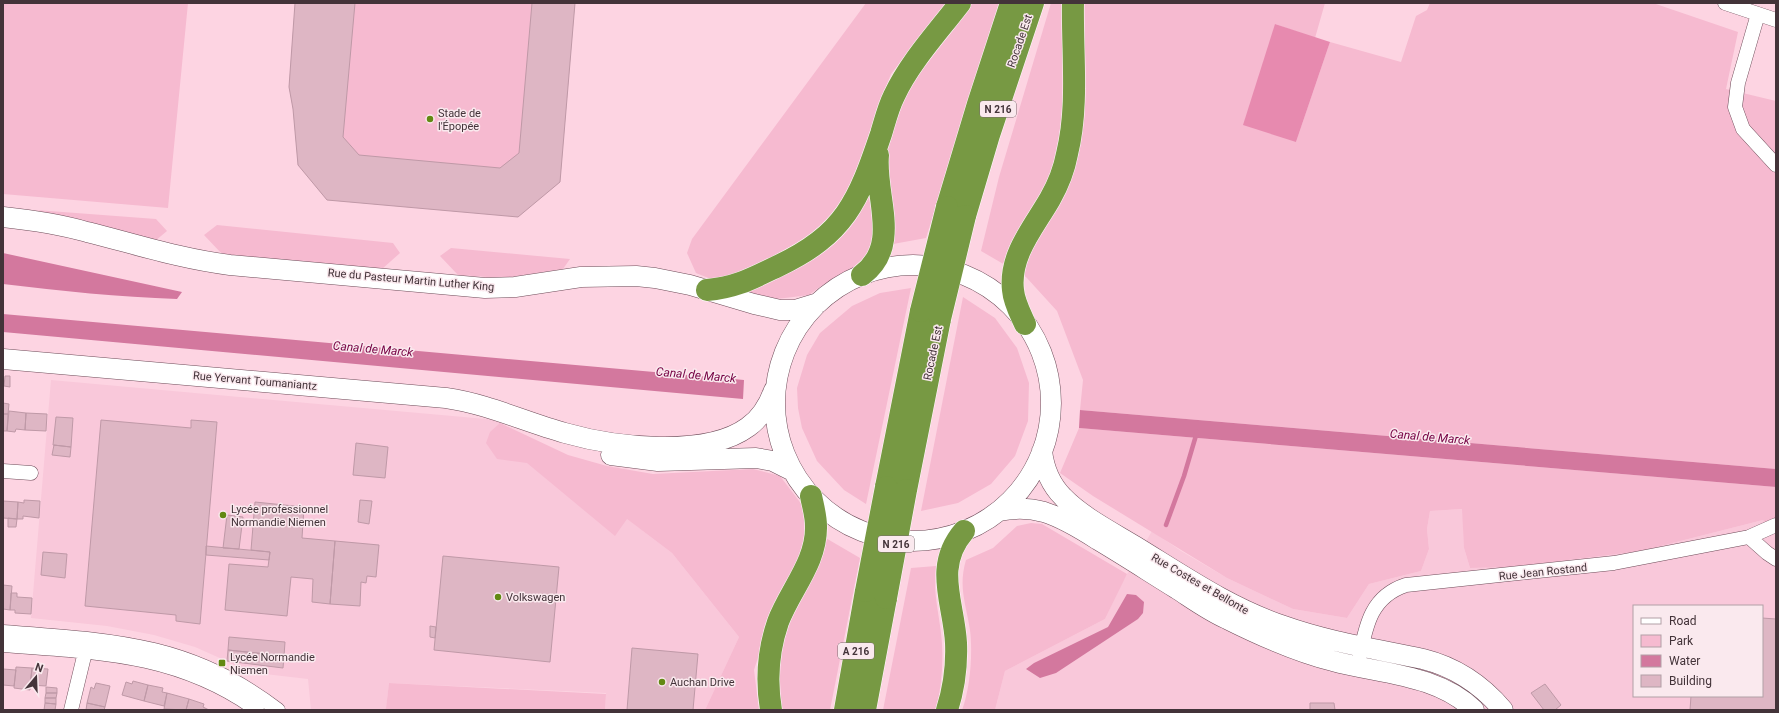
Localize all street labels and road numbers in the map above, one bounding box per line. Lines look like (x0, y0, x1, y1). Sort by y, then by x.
street label: Rocade Est (1005, 12, 1035, 69)
road number: N 216 (980, 101, 1016, 117)
street label: Rue du Pasteur Martin Luther King (327, 266, 495, 294)
street label: Rocade Est (921, 324, 945, 381)
street label: Rue Yervant Toumaniantz (192, 369, 318, 393)
road number: N 216 (878, 536, 914, 552)
street label: Rue Costes et Bellonte (1149, 551, 1251, 617)
street label: Rue Jean Rostand (1498, 561, 1588, 583)
road number: A 216 (838, 643, 874, 659)

